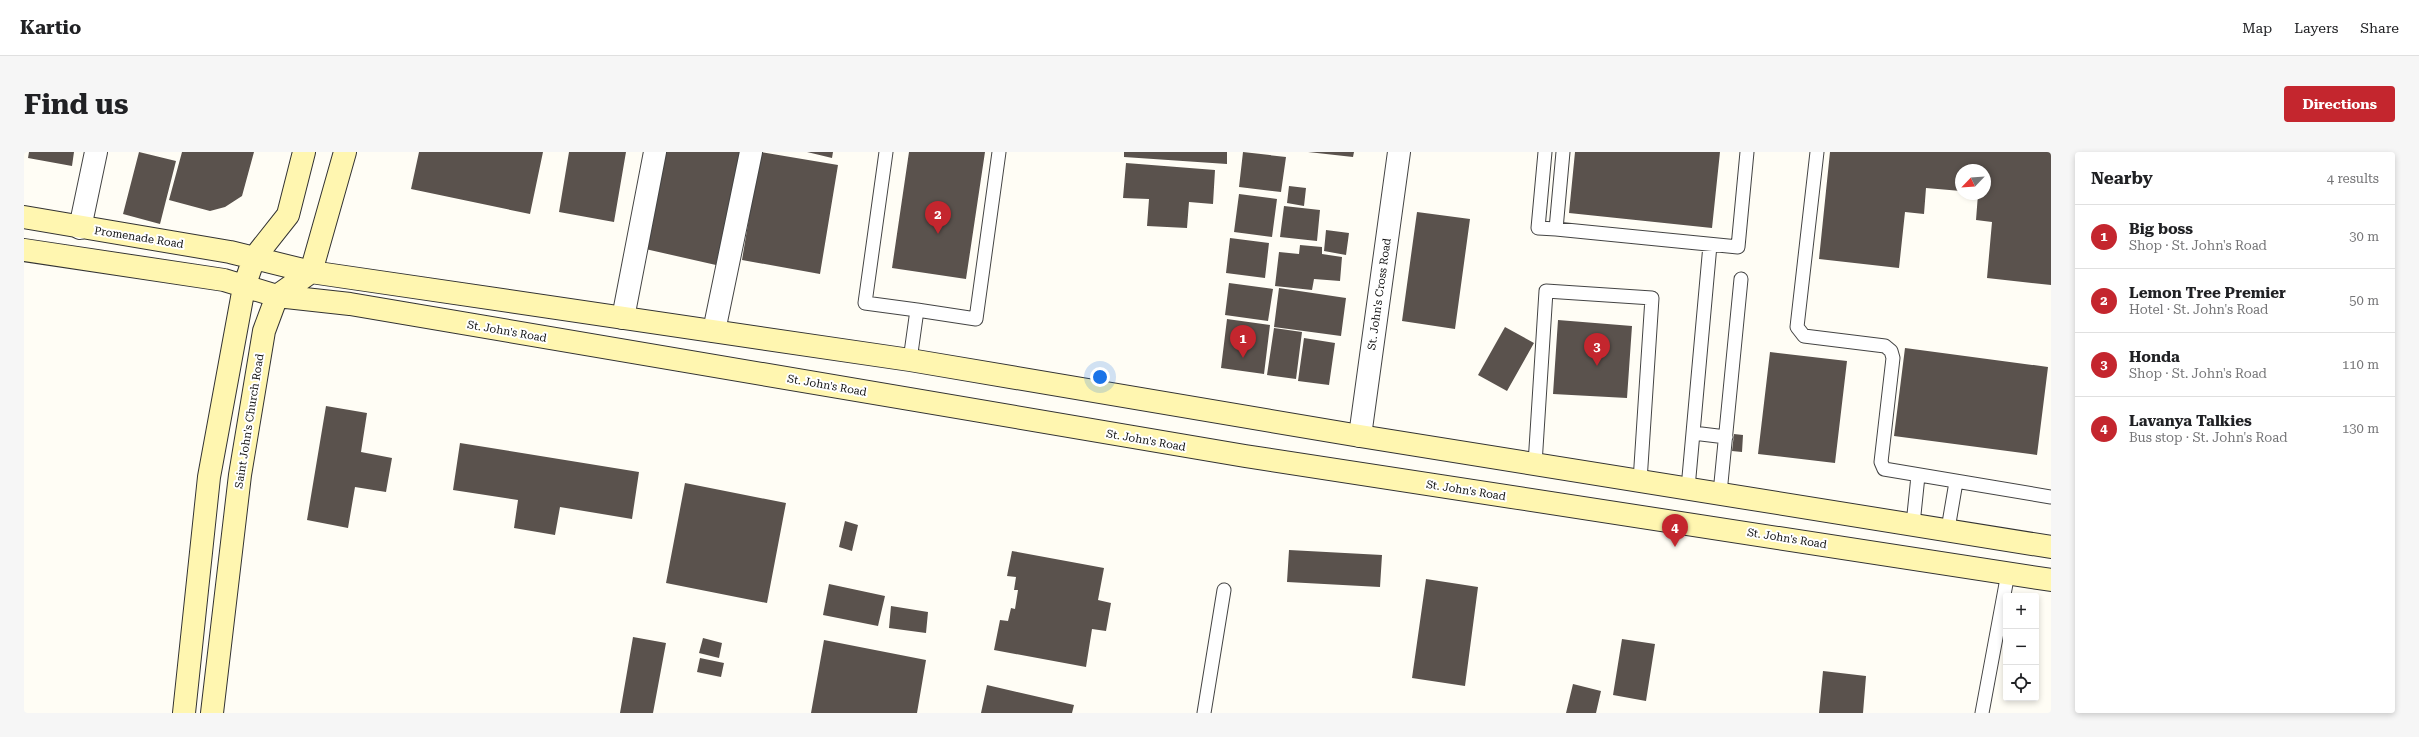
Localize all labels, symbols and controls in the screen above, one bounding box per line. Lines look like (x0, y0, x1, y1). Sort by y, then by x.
text: Kartio (20, 16, 81, 39)
text: Map (2242, 20, 2272, 36)
text: Layers (2294, 20, 2338, 36)
text: Share (2360, 20, 2399, 36)
button: Directions (2284, 86, 2395, 122)
text: Find us (24, 88, 128, 121)
north arrow (1955, 164, 1991, 200)
text: Nearby (2091, 168, 2153, 188)
text: 4 results (2327, 171, 2379, 186)
pin: 2 (925, 201, 951, 234)
text: Big boss (2129, 220, 2193, 238)
street label: Promenade Road (93, 224, 184, 251)
text: 1 (2100, 229, 2108, 244)
text: 30 m (2349, 229, 2379, 244)
street label: St. John's Cross Road (1365, 237, 1394, 351)
text: Shop · St. John's Road (2129, 238, 2267, 253)
text: Lemon Tree Premier (2129, 284, 2286, 302)
text: 2 (2100, 293, 2108, 308)
text: 50 m (2349, 293, 2379, 308)
text: Hotel · St. John's Road (2129, 302, 2268, 317)
street label: St. John's Road (466, 318, 548, 345)
pin: 1 (1230, 325, 1256, 358)
pin: 3 (1584, 333, 1610, 366)
text: Honda (2129, 348, 2180, 366)
street label: Saint John's Church Road (232, 353, 267, 489)
text: 3 (2100, 357, 2108, 372)
text: 110 m (2342, 357, 2379, 372)
text: Shop · St. John's Road (2129, 366, 2267, 381)
your location (1090, 367, 1110, 387)
street label: St. John's Road (786, 372, 868, 399)
text: Lavanya Talkies (2129, 412, 2252, 430)
text: 4 (2100, 421, 2108, 436)
text: 130 m (2342, 421, 2379, 436)
street label: St. John's Road (1105, 427, 1187, 454)
text: Bus stop · St. John's Road (2129, 430, 2287, 445)
street label: St. John's Road (1425, 478, 1507, 503)
pin: 4 (1662, 514, 1688, 547)
street label: St. John's Road (1746, 526, 1828, 551)
map controls (2003, 593, 2039, 701)
button: + (2003, 593, 2039, 629)
button: − (2003, 629, 2039, 665)
button: locate (2003, 665, 2039, 701)

